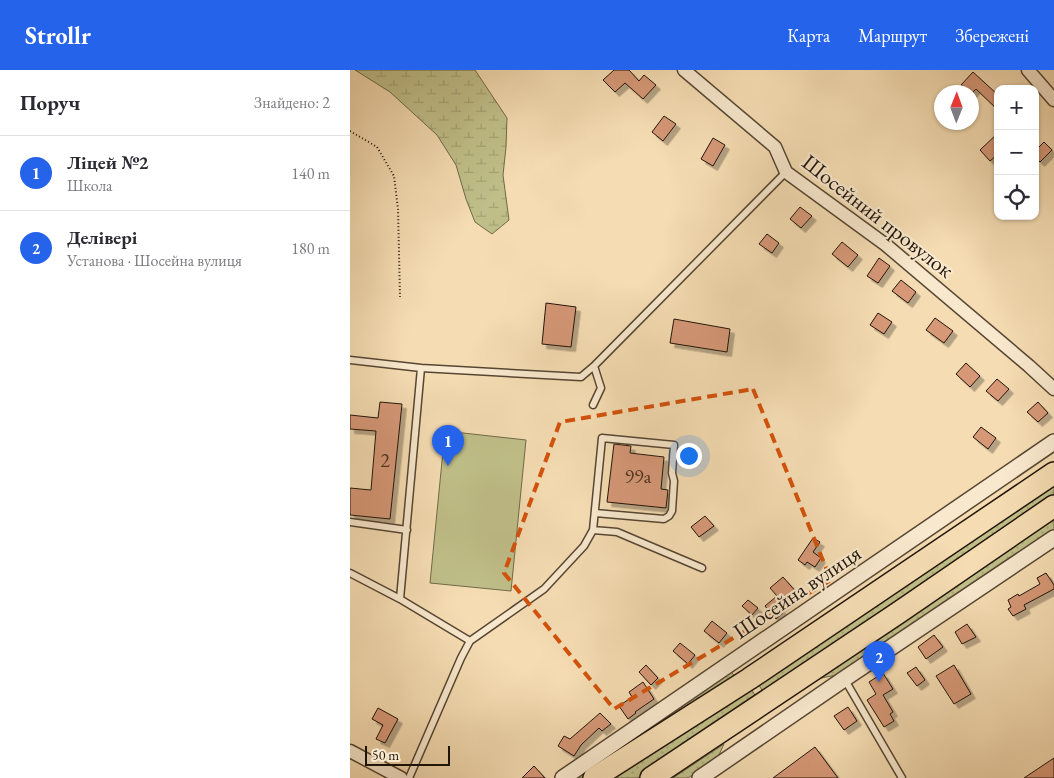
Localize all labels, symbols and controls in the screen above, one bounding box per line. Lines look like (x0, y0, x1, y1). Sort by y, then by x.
text: Strollr (25, 20, 91, 51)
text: Карта (787, 24, 830, 47)
text: Маршрут (858, 24, 927, 47)
text: Збережені (955, 24, 1029, 47)
north arrow (934, 85, 979, 130)
map controls (994, 85, 1039, 220)
button: + (994, 85, 1039, 130)
text: Поруч (20, 89, 80, 116)
text: Знайдено: 2 (254, 92, 330, 113)
button: − (994, 130, 1039, 175)
street label: Шосейний провулок (796, 148, 960, 285)
text: Ліцей №2 (67, 150, 149, 175)
text: 1 (32, 163, 40, 184)
text: 140 m (291, 163, 330, 184)
text: Школа (67, 175, 112, 196)
button: locate (994, 175, 1039, 220)
text: Делівері (67, 225, 137, 250)
text: 2 (32, 238, 40, 259)
text: 180 m (291, 238, 330, 259)
text: Установа · Шосейна вулиця (67, 250, 242, 271)
pin: 1 (432, 425, 464, 466)
your location (676, 443, 702, 469)
house number: 2 (380, 447, 390, 473)
house number: 99а (624, 463, 652, 489)
street label: Шосейна вулиця (727, 538, 867, 646)
pin: 2 (863, 641, 895, 682)
scale bar (365, 743, 450, 766)
text: 50 m (372, 746, 399, 764)

